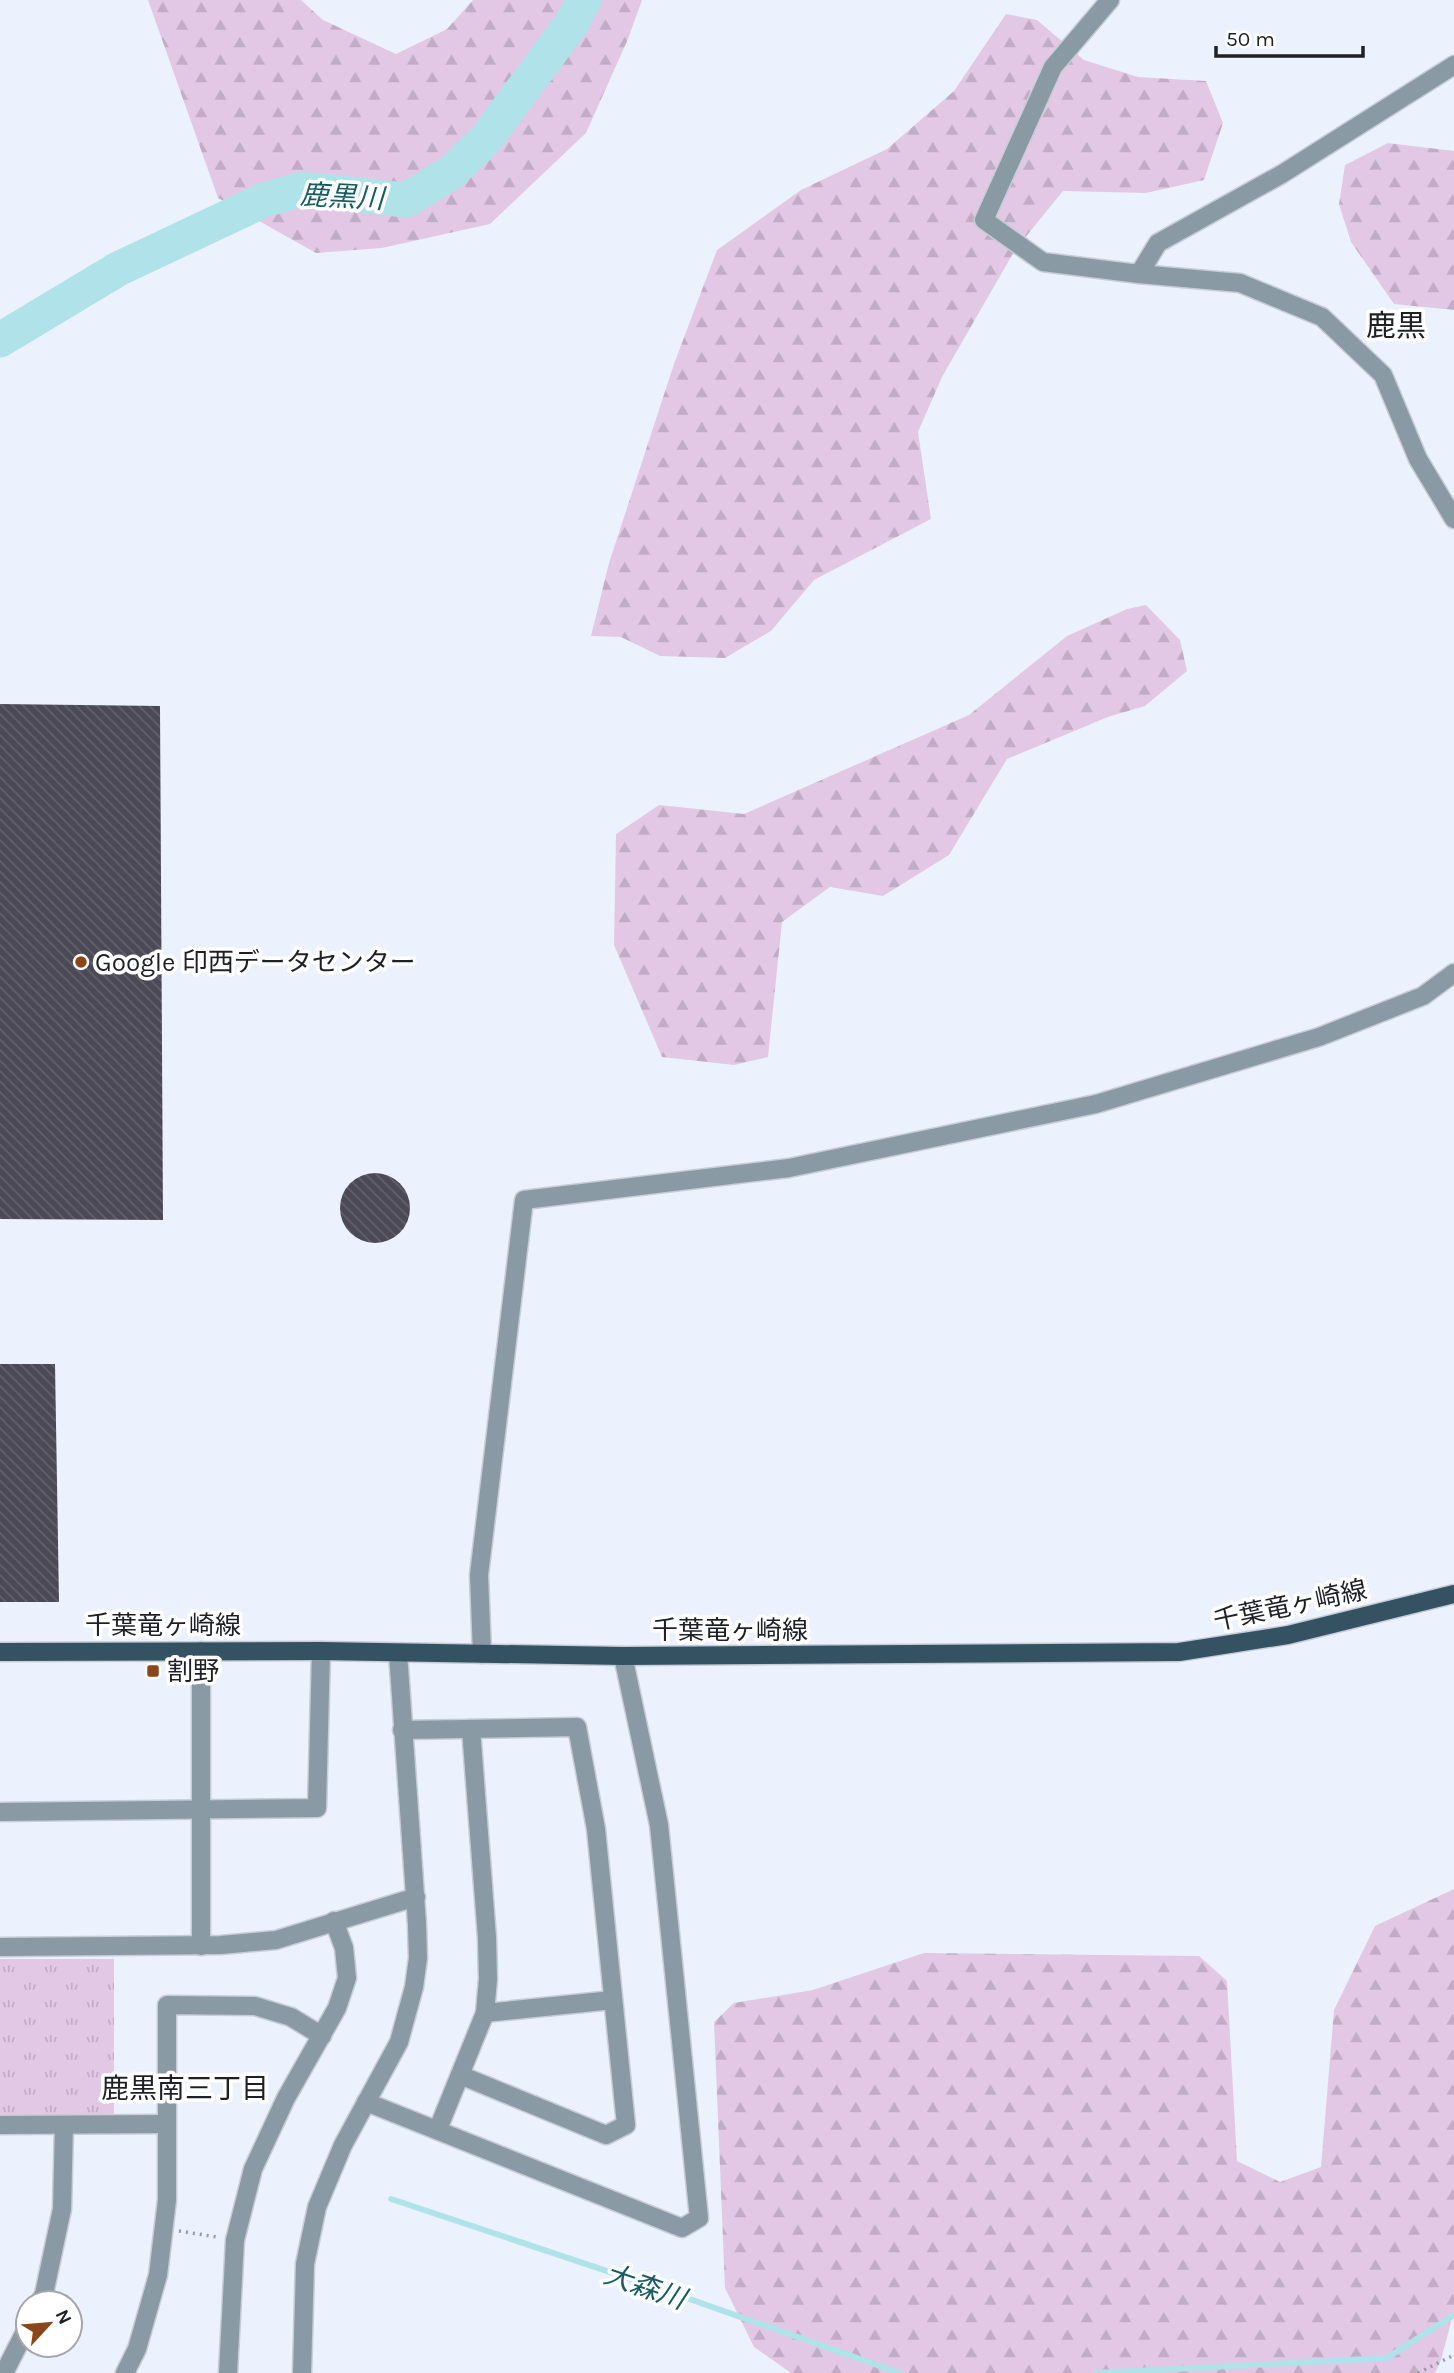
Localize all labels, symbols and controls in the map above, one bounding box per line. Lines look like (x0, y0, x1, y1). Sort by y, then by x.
scale bar (1216, 14, 1363, 58)
text: 50 m (1226, 27, 1275, 51)
water label: 鹿黒川 (299, 178, 388, 215)
district label: 鹿黒 (1366, 308, 1426, 344)
place label: Google 印西データセンター (95, 947, 416, 978)
marker: Google 印西データセンター (73, 954, 89, 970)
street label: 千葉竜ヶ崎線 (1211, 1574, 1370, 1637)
street label: 千葉竜ヶ崎線 (85, 1610, 241, 1641)
street label: 千葉竜ヶ崎線 (652, 1615, 808, 1646)
place label: 割野 (167, 1656, 219, 1687)
marker: 割野 (145, 1663, 161, 1679)
district label: 鹿黒南三丁目 (101, 2072, 269, 2105)
water label: 大森川 (600, 2257, 693, 2317)
north arrow (14, 2289, 84, 2359)
text: N (51, 2306, 76, 2328)

